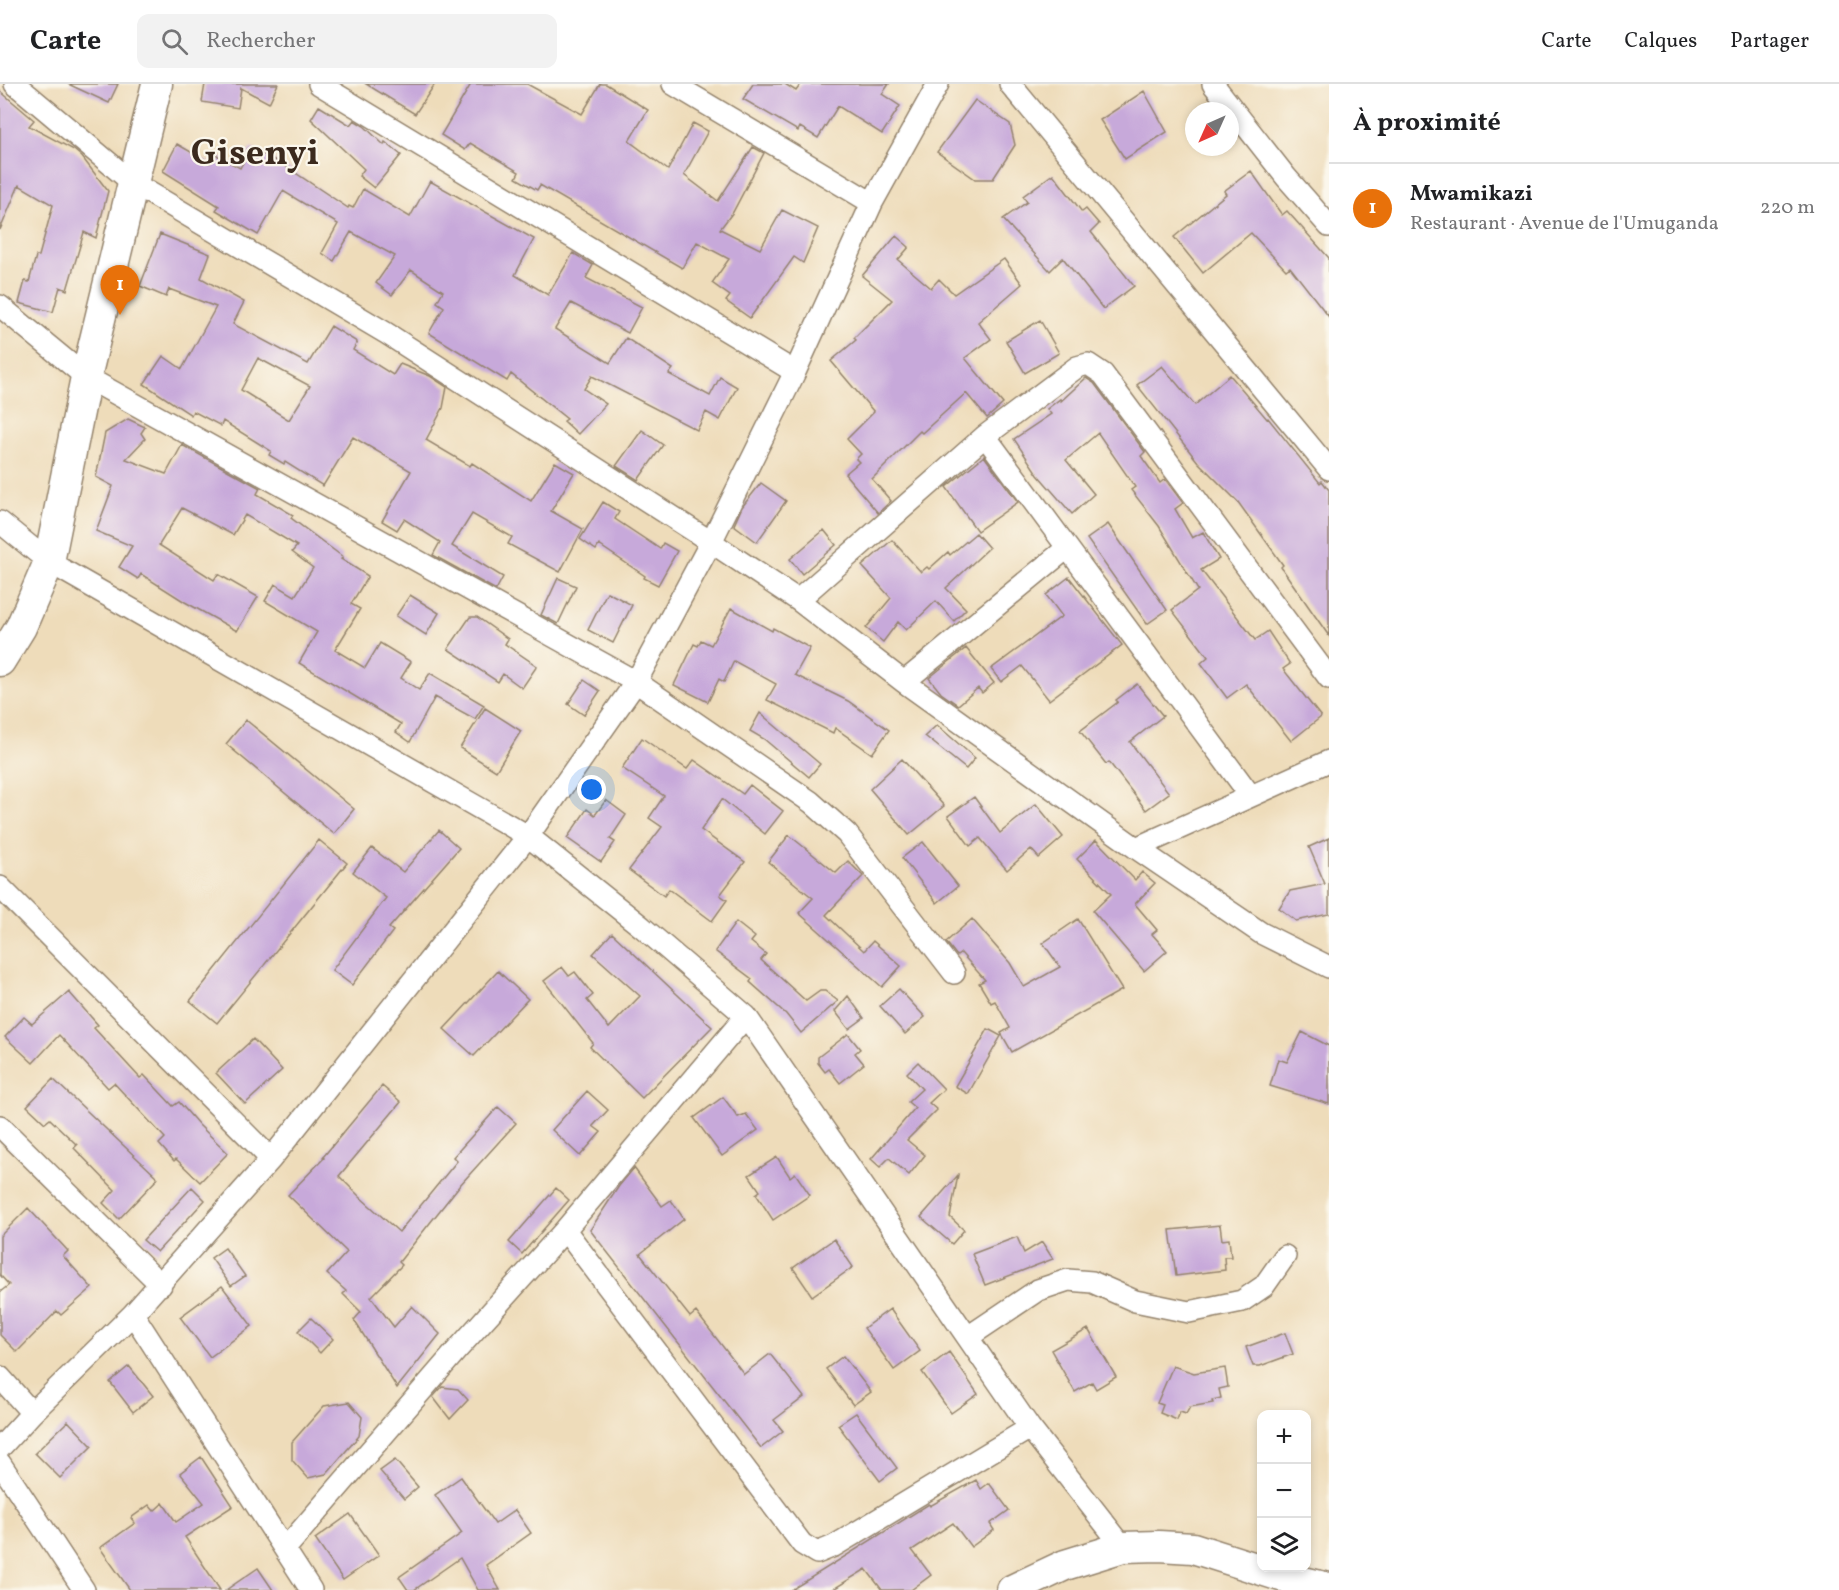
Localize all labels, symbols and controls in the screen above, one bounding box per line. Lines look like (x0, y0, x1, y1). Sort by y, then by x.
search box (137, 14, 557, 68)
text: Carte (30, 22, 101, 61)
icon: search (158, 25, 191, 58)
text: Rechercher (206, 26, 315, 57)
text: Carte (1541, 27, 1592, 56)
text: Calques (1625, 27, 1697, 56)
text: Partager (1730, 27, 1809, 56)
north arrow (1185, 102, 1239, 156)
text: À proximité (1353, 105, 1501, 141)
district label: Gisenyi (191, 130, 319, 180)
text: Mwamikazi (1410, 179, 1533, 210)
text: 1 (1368, 194, 1377, 222)
text: 220 m (1760, 194, 1815, 222)
text: Restaurant · Avenue de l'Umuganda (1410, 210, 1719, 238)
pin: 1 (100, 266, 140, 315)
your location (577, 775, 606, 804)
map controls (1257, 1410, 1311, 1572)
button: + (1257, 1410, 1311, 1464)
button: − (1257, 1464, 1311, 1518)
button: layers (1257, 1518, 1311, 1572)

